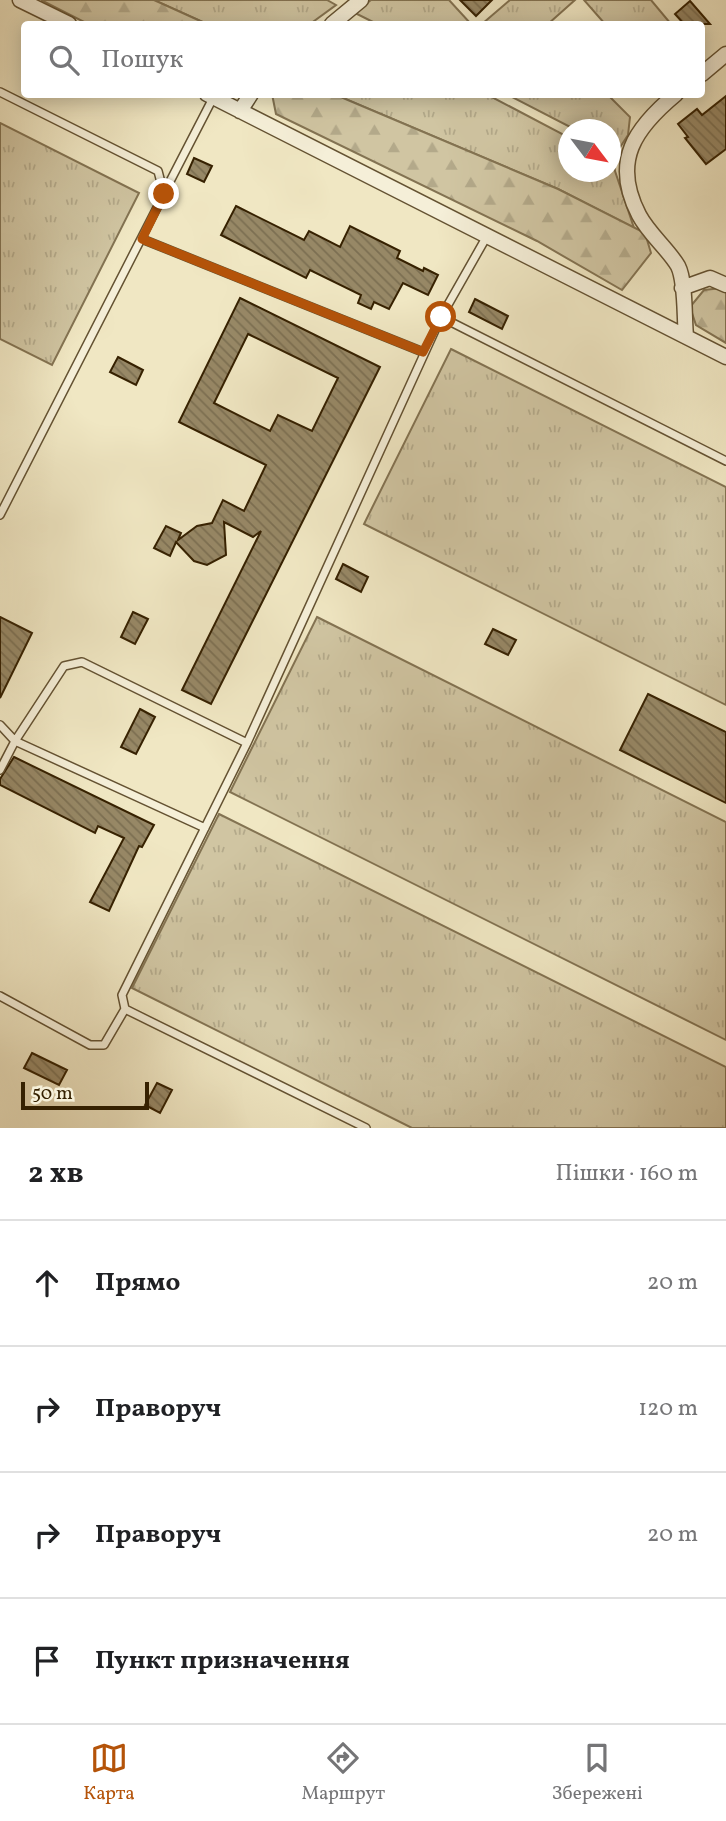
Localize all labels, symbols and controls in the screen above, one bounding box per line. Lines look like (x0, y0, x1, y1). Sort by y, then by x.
search box (21, 21, 705, 98)
icon: search (45, 41, 83, 79)
text: Пошук (101, 42, 183, 78)
north arrow (558, 119, 621, 182)
route end (148, 178, 179, 209)
route start (425, 301, 456, 332)
scale bar (21, 1079, 149, 1111)
text: 50 m (32, 1081, 73, 1107)
text: 2 хв (28, 1153, 84, 1195)
text: Пішки · 160 m (556, 1158, 698, 1190)
icon: ahead (28, 1264, 66, 1302)
text: Прямо (95, 1265, 180, 1301)
text: 20 m (647, 1267, 698, 1299)
icon: right (28, 1390, 66, 1428)
text: Праворуч (95, 1391, 221, 1427)
text: 120 m (638, 1393, 698, 1425)
icon: right (28, 1516, 66, 1554)
text: Праворуч (95, 1517, 221, 1553)
text: 20 m (647, 1519, 698, 1551)
icon: arrive (28, 1642, 66, 1680)
text: Пункт призначення (95, 1643, 350, 1679)
tab: Карта (83, 1739, 135, 1807)
tab: Маршрут (301, 1739, 385, 1807)
tab: Збережені (552, 1739, 643, 1807)

